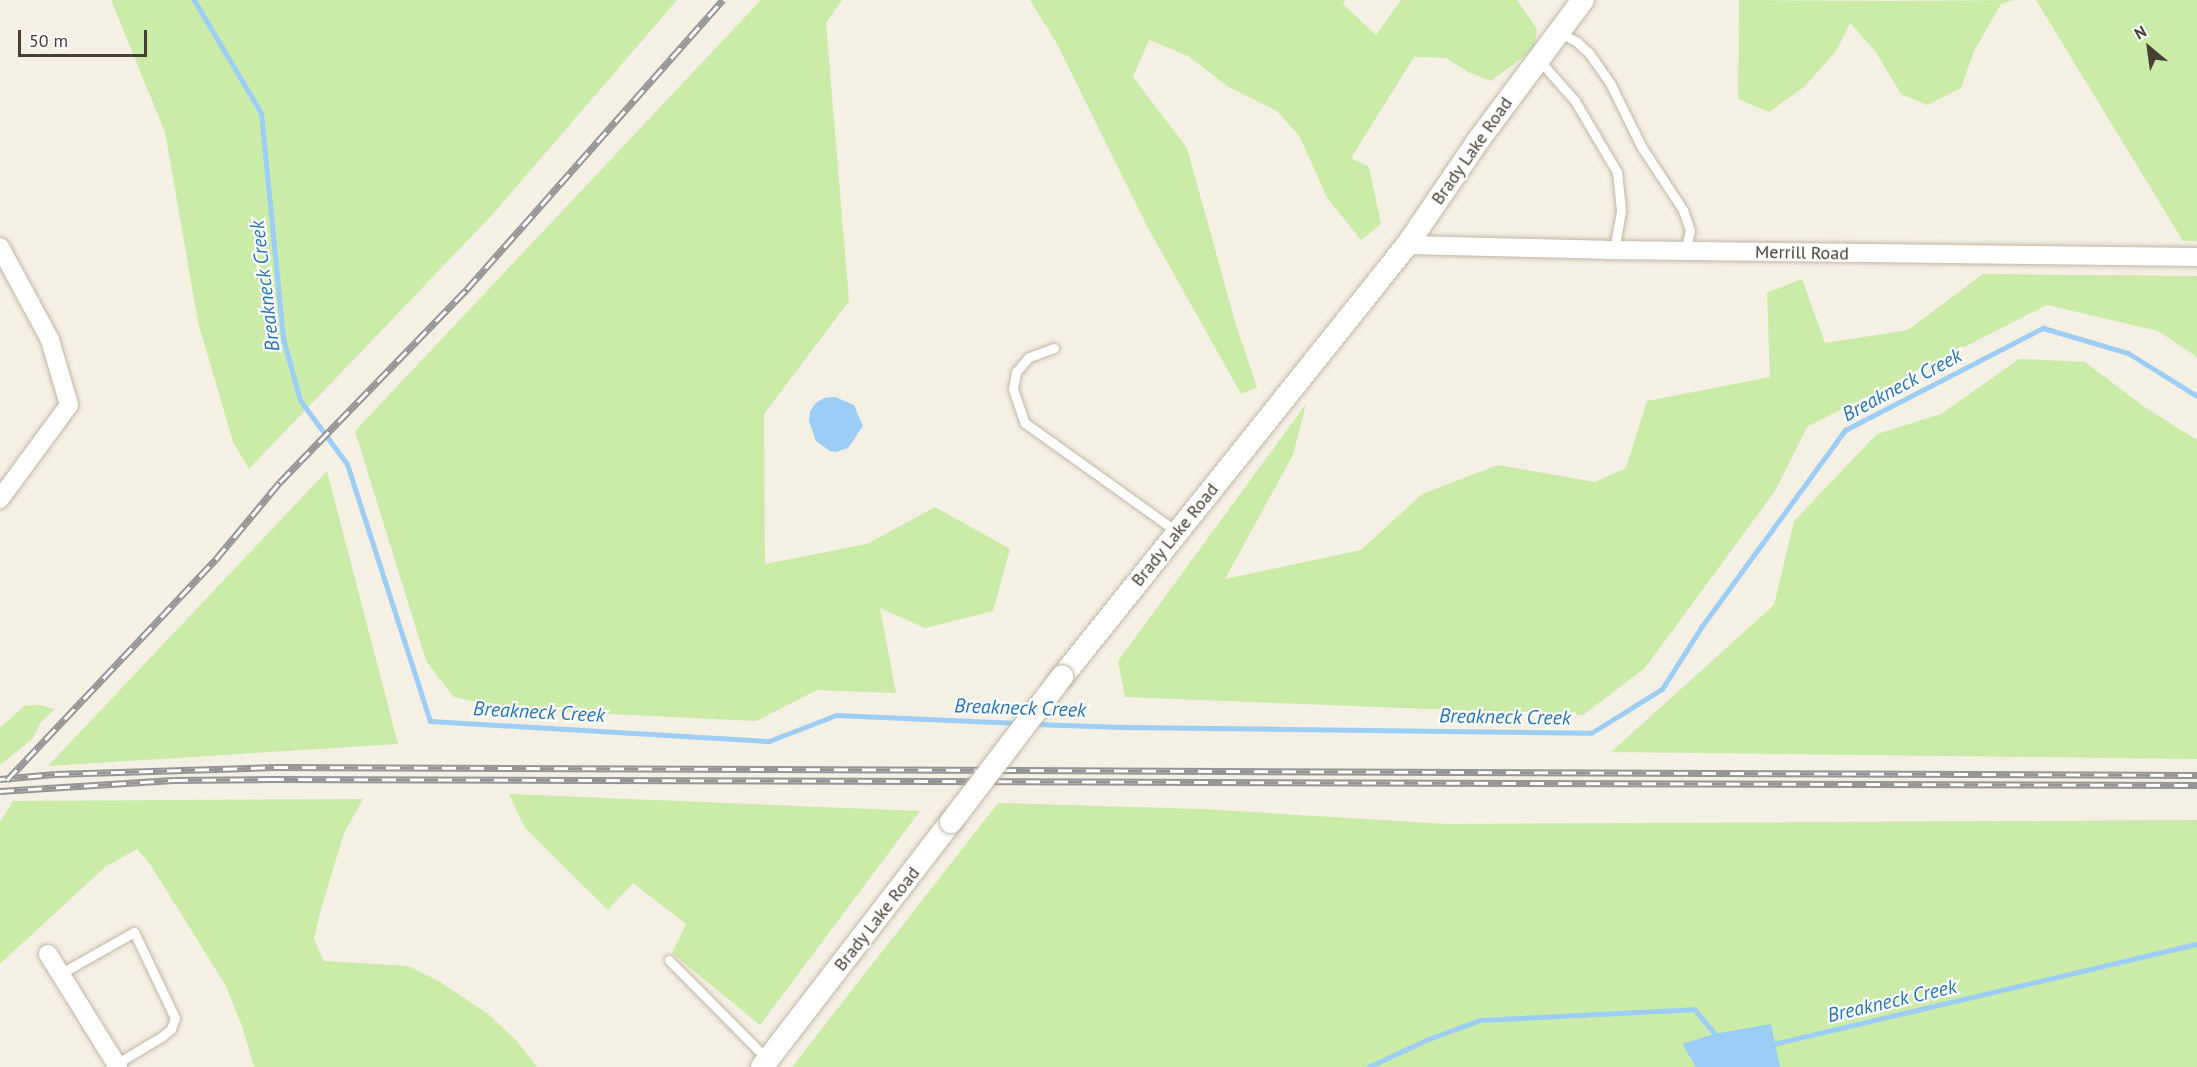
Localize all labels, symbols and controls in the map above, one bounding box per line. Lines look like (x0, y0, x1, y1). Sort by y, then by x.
scale bar (21, 18, 150, 56)
north arrow (2119, 18, 2179, 78)
text: N (2131, 21, 2150, 44)
text: 50 m (29, 29, 68, 52)
street label: Brady Lake Road (1427, 93, 1517, 209)
water label: Breakneck Creek (245, 219, 285, 353)
street label: Merrill Road (1755, 241, 1849, 265)
water label: Breakneck Creek (1838, 343, 1966, 427)
street label: Brady Lake Road (1127, 479, 1223, 591)
water label: Breakneck Creek (953, 694, 1087, 722)
water label: Breakneck Creek (472, 697, 606, 727)
water label: Breakneck Creek (1439, 704, 1571, 730)
street label: Brady Lake Road (829, 862, 925, 976)
water label: Breakneck Creek (1825, 974, 1959, 1028)

